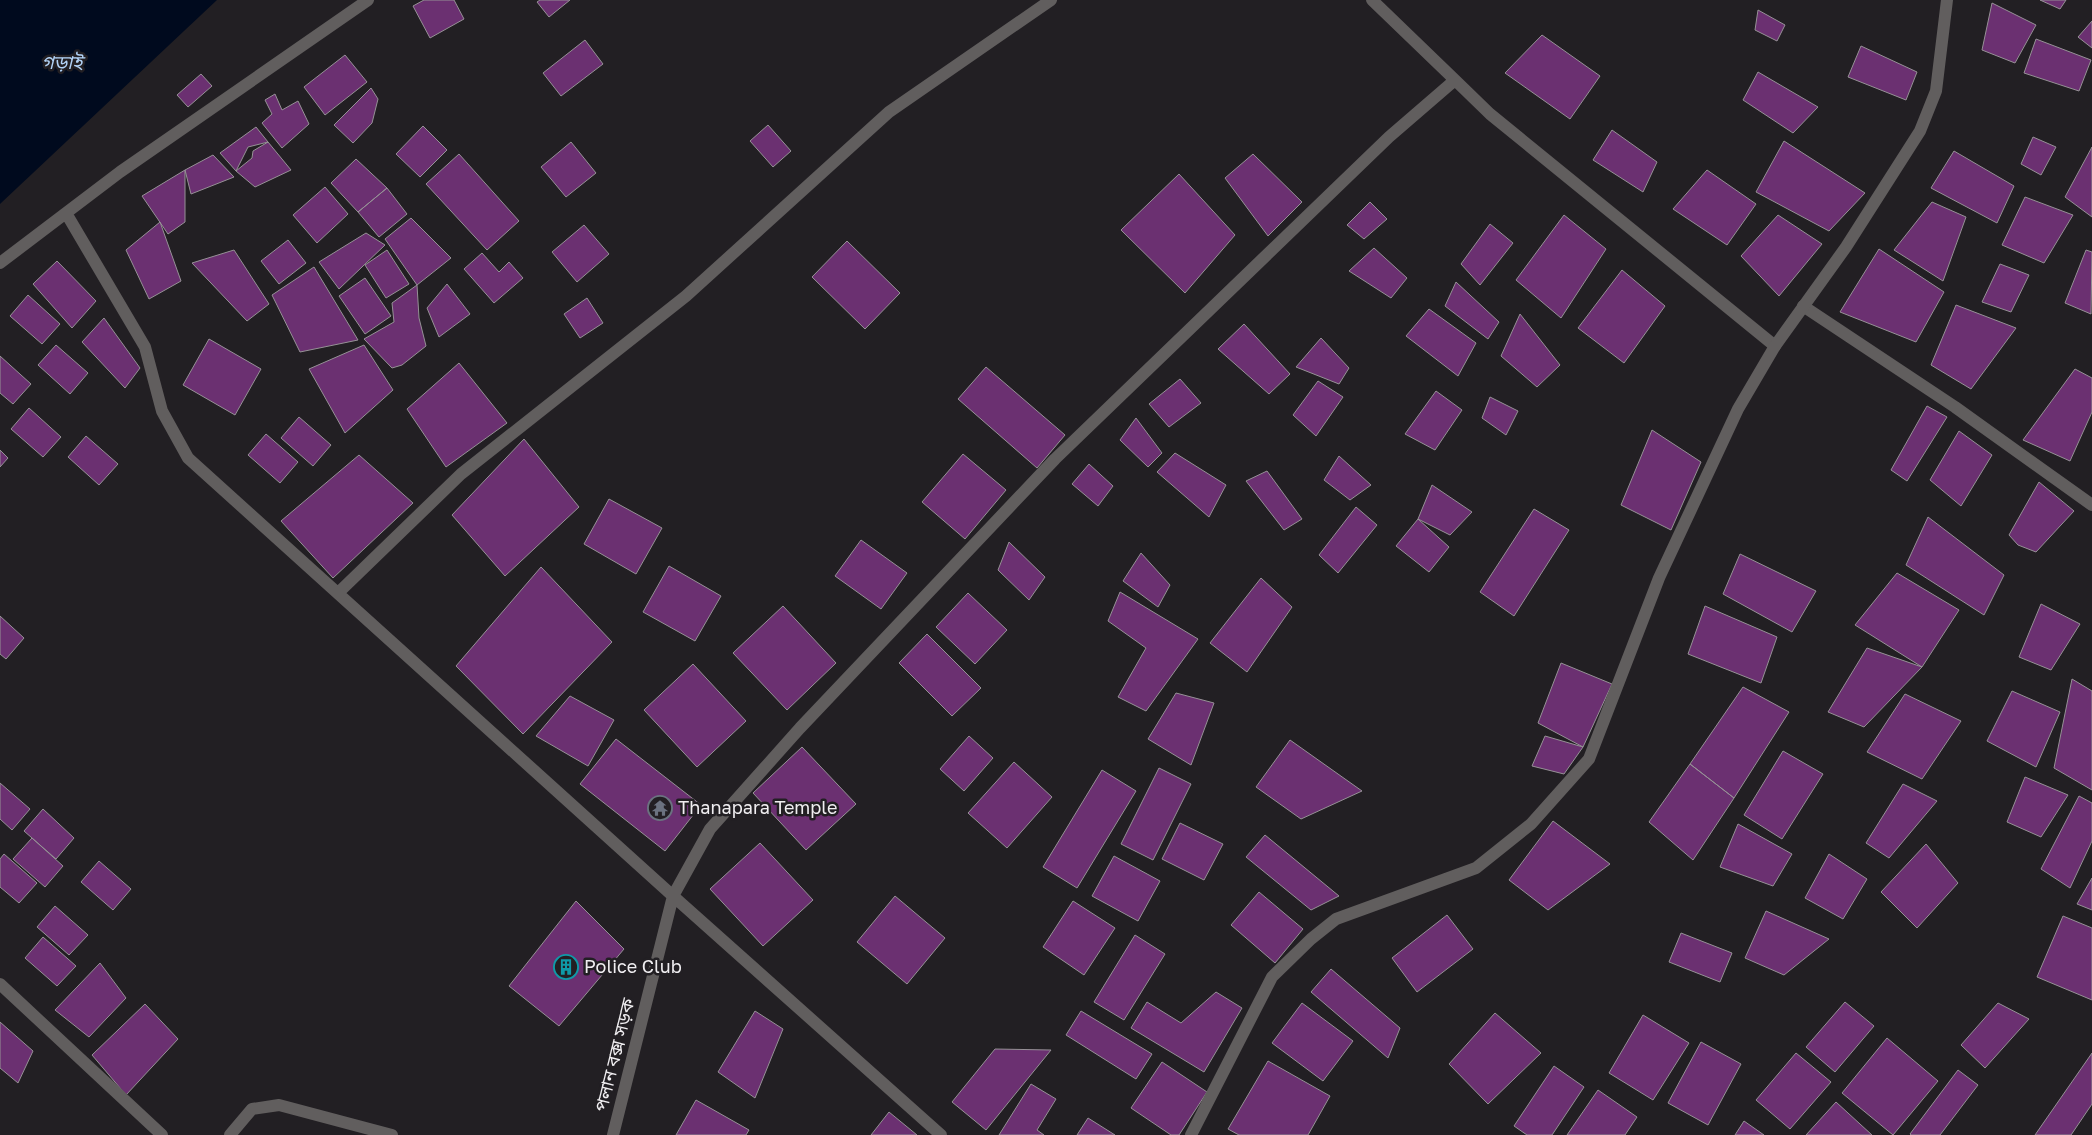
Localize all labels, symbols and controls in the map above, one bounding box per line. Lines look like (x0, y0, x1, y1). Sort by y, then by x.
water label: গড়াই (41, 50, 86, 73)
temple icon: Thanapara Temple (647, 795, 673, 821)
place label: Thanapara Temple (678, 796, 837, 818)
building icon: Police Club (553, 954, 579, 980)
place label: Police Club (584, 955, 682, 977)
street label: পলান বক্স সড়ক (589, 995, 639, 1114)

